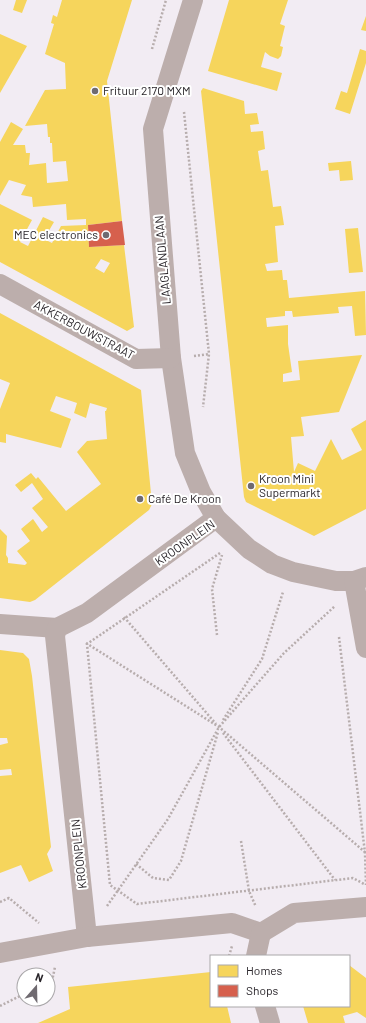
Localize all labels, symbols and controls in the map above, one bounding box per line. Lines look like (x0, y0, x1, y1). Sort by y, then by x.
place label: Frituur 2170 MXM (103, 83, 191, 97)
marker: Frituur 2170 MXM (90, 86, 100, 96)
street label: LAAGLANDLAAN (151, 215, 173, 305)
place label: MEC electronics (14, 227, 98, 241)
marker: MEC electronics (101, 230, 111, 240)
street label: AKKERBOUWSTRAAT (32, 297, 137, 362)
place label: Kroon Mini Supermarkt (259, 471, 321, 499)
marker: Kroon Mini Supermarkt (246, 481, 256, 491)
place label: Café De Kroon (148, 491, 221, 505)
marker: Café De Kroon (135, 494, 145, 504)
street label: KROONPLEIN (152, 516, 217, 568)
street label: KROONPLEIN (67, 819, 89, 890)
legend (210, 955, 350, 1007)
text: Homes (246, 963, 283, 977)
north arrow (16, 967, 56, 1007)
text: N (34, 970, 45, 984)
text: Shops (246, 983, 279, 997)

